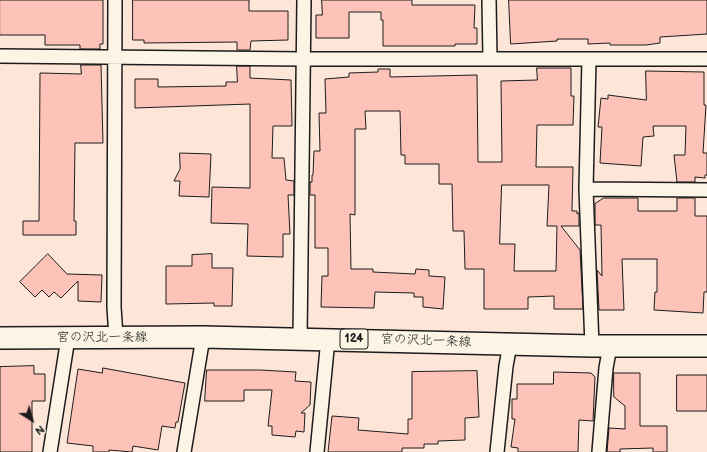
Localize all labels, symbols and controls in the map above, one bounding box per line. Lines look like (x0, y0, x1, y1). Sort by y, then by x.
road number: 124 (340, 329, 368, 349)
street label: 宮の沢北一条線 (57, 330, 147, 346)
street label: 宮の沢北一条線 (380, 332, 472, 350)
north arrow (12, 400, 52, 440)
text: N (32, 422, 47, 438)

